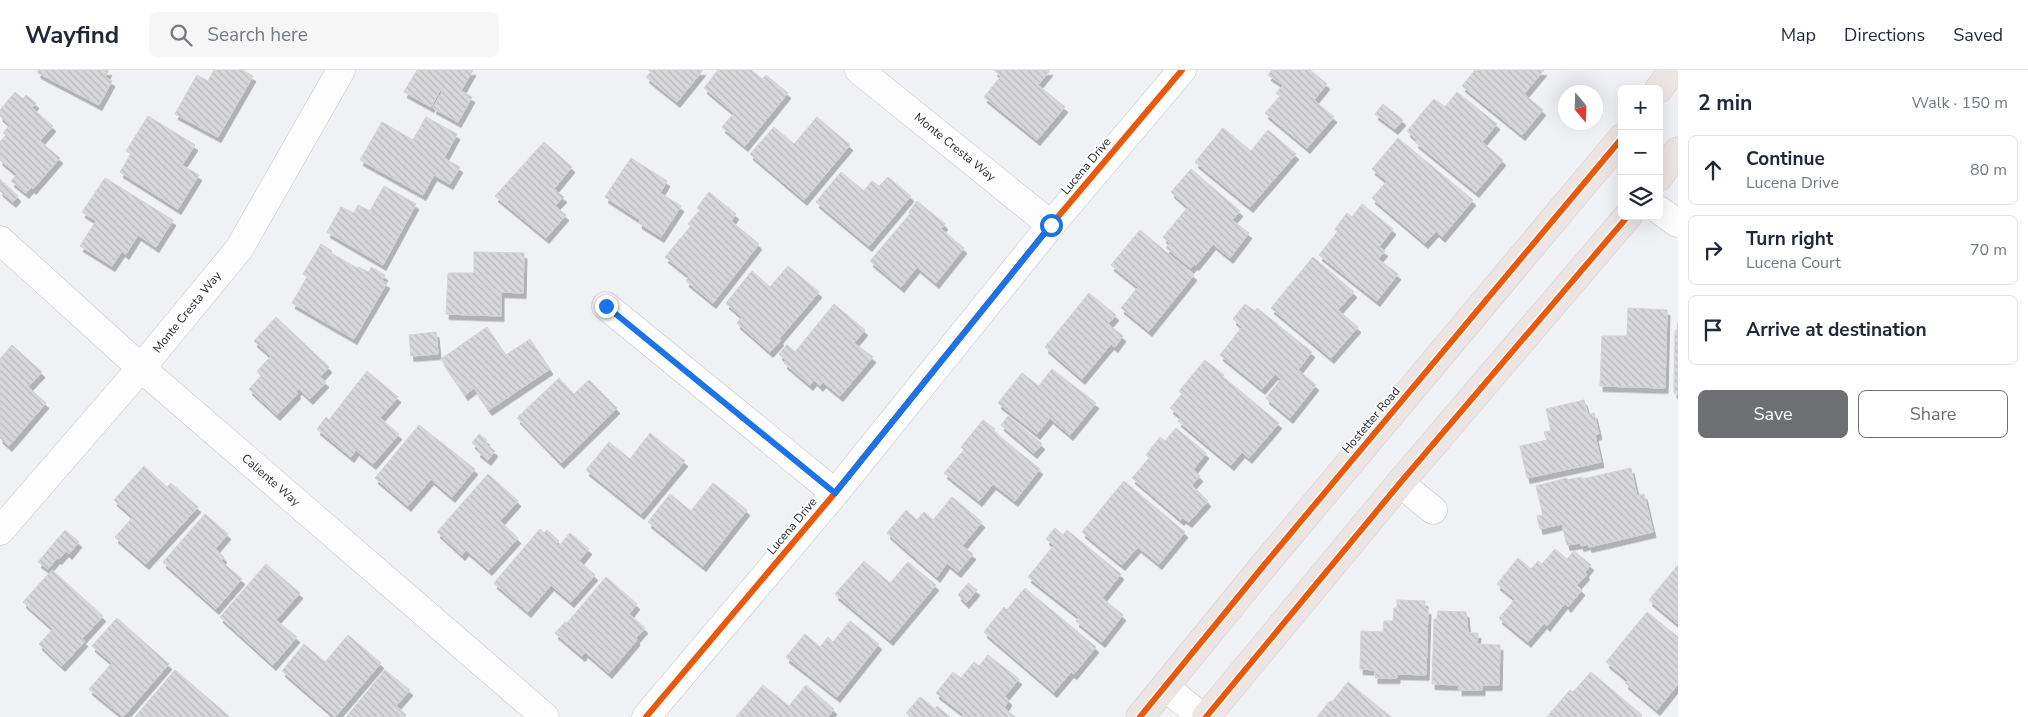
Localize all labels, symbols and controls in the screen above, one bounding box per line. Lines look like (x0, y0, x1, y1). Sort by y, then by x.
search box (149, 12, 499, 57)
text: Wayfind (25, 19, 119, 51)
icon: search (167, 21, 195, 49)
text: Search here (207, 22, 308, 48)
text: Map (1781, 23, 1816, 47)
text: Directions (1844, 23, 1925, 47)
text: Saved (1953, 23, 2003, 47)
north arrow (1558, 85, 1603, 130)
map controls (1618, 85, 1663, 220)
button: + (1618, 85, 1663, 130)
text: 2 min (1698, 89, 1752, 117)
text: Walk · 150 m (1912, 92, 2008, 114)
street label: Monte Cresta Way (911, 109, 1000, 185)
button: − (1618, 130, 1663, 175)
street label: Lucena Drive (1057, 134, 1115, 198)
text: Continue (1746, 146, 1825, 172)
icon: ahead (1699, 156, 1727, 184)
text: 80 m (1970, 159, 2007, 181)
text: Lucena Drive (1746, 172, 1839, 194)
button: layers (1618, 175, 1663, 220)
route start (1040, 214, 1063, 237)
text: Turn right (1746, 226, 1833, 252)
icon: right (1699, 236, 1727, 264)
text: 70 m (1970, 239, 2007, 261)
text: Lucena Court (1746, 252, 1841, 274)
street label: Monte Cresta Way (149, 267, 225, 356)
route end (595, 295, 618, 318)
icon: arrive (1699, 316, 1727, 344)
text: Arrive at destination (1746, 317, 1927, 343)
street label: Hostetter Road (1339, 383, 1403, 457)
button: Save (1698, 390, 1848, 438)
button: Share (1858, 390, 2008, 438)
street label: Caliente Way (238, 450, 304, 510)
street label: Lucena Drive (763, 494, 821, 558)

